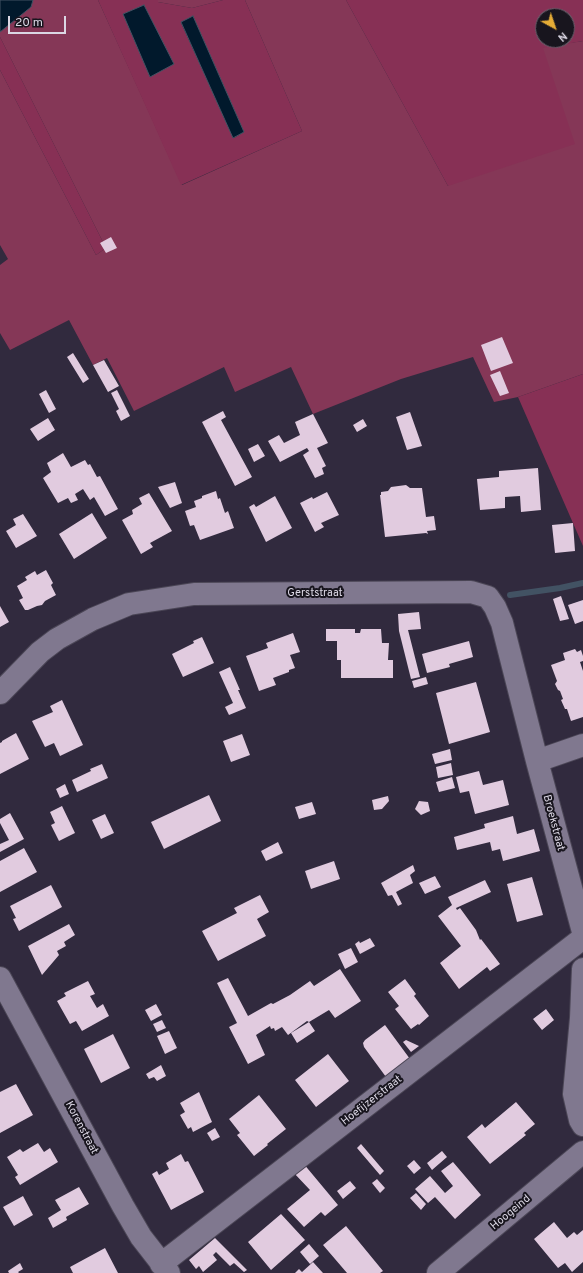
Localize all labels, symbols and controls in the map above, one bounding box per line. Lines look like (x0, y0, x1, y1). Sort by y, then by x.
scale bar (10, 8, 68, 34)
north arrow (535, 8, 575, 48)
text: 20 m (15, 15, 43, 31)
text: N (555, 29, 570, 44)
street label: Gerststraat (287, 587, 343, 601)
street label: Broekstraat (539, 794, 567, 852)
street label: Hoefijzerstraat (339, 1073, 405, 1129)
street label: Korenstraat (62, 1099, 100, 1157)
street label: Hoogeind (488, 1193, 534, 1233)

